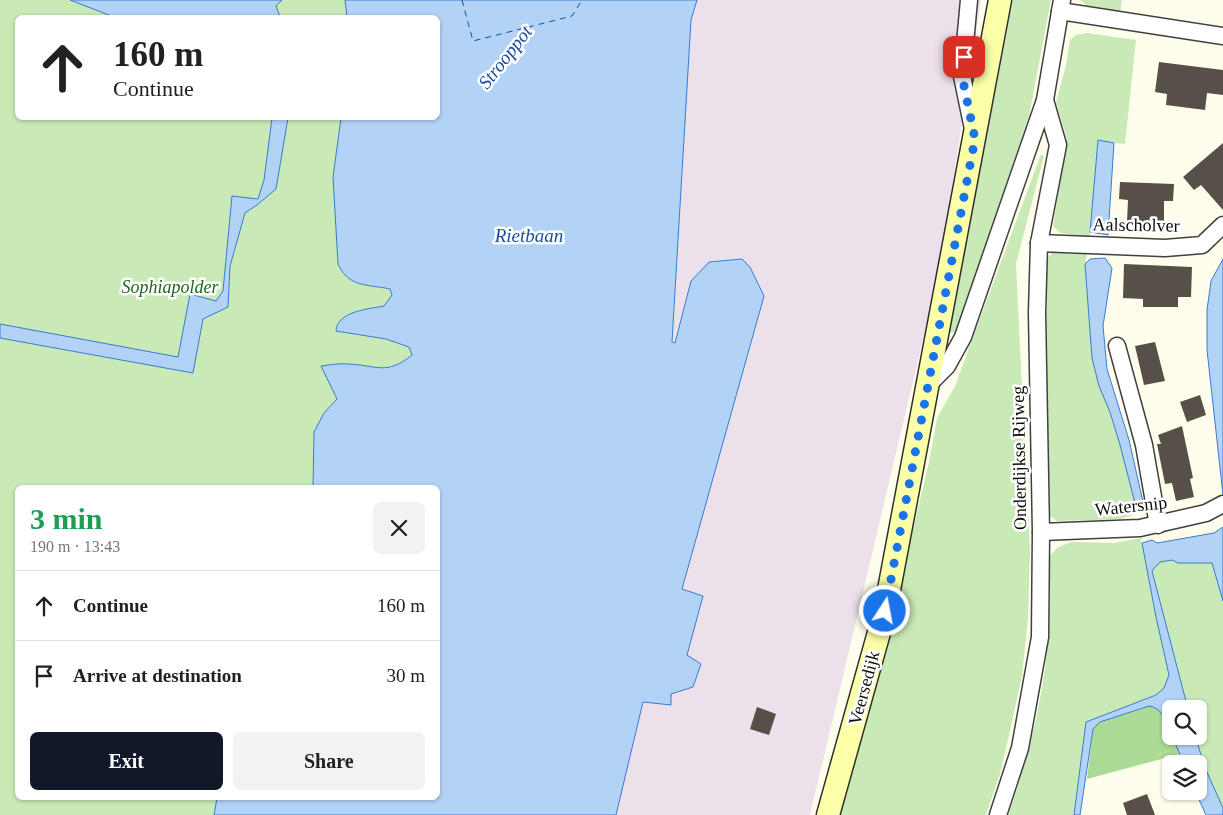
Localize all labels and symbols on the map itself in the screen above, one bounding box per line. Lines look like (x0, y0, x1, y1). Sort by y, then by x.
water label: Strooppot (474, 21, 537, 93)
pin (943, 36, 985, 78)
street label: Aalscholver (1092, 214, 1180, 236)
water label: Rietbaan (494, 225, 563, 246)
park label: Sophiapolder (122, 277, 219, 297)
street label: Onderdijkse Rijweg (1008, 386, 1030, 530)
street label: Watersnip (1094, 492, 1168, 520)
position arrow (858, 584, 910, 636)
street label: Veersedijk (845, 649, 883, 727)

